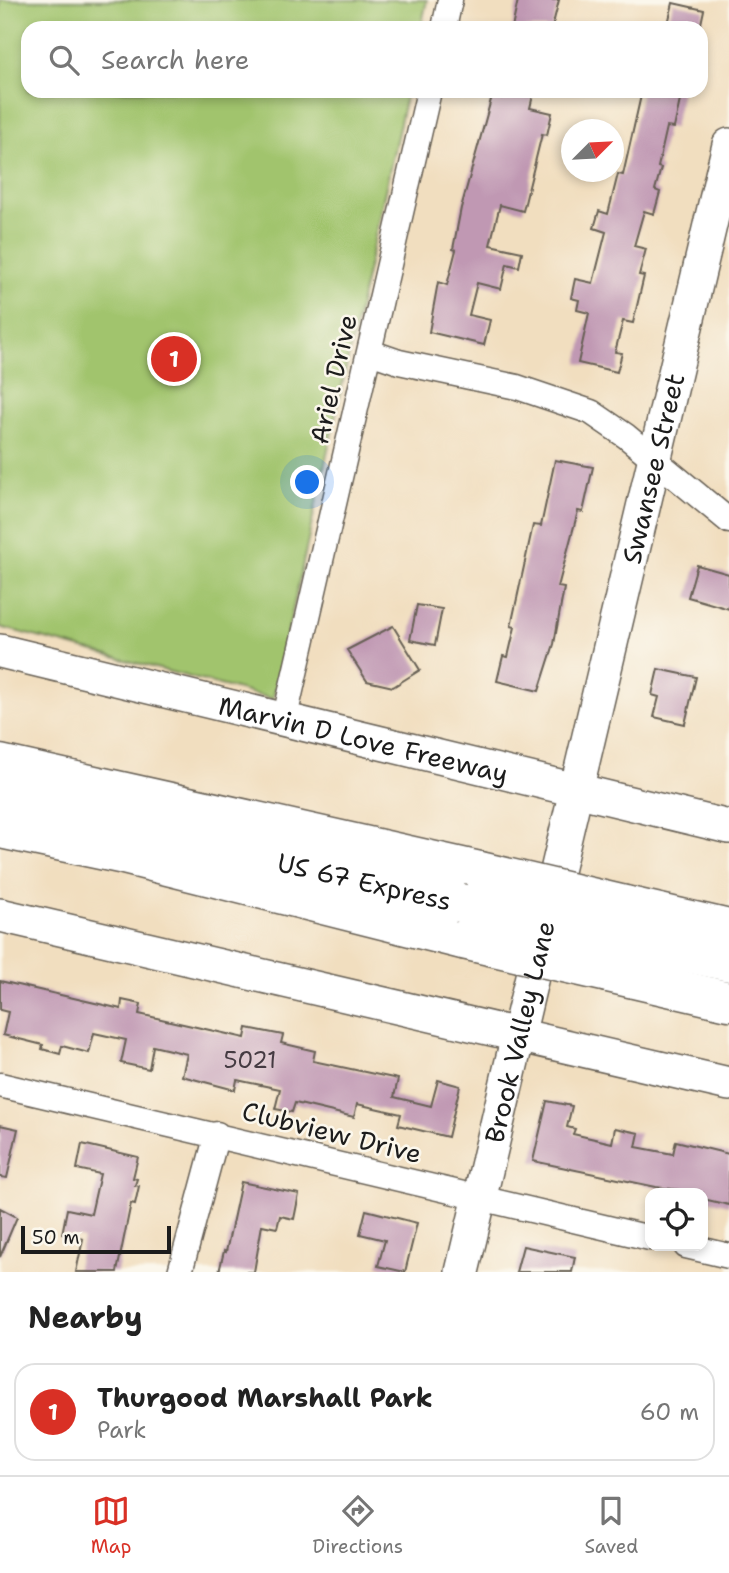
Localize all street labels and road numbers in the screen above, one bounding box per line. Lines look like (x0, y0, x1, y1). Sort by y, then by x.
street label: Ariel Drive (301, 311, 365, 447)
street label: Swansee Street (613, 370, 692, 567)
street label: Marvin D Love Freeway (215, 687, 512, 791)
street label: US 67 Express (274, 844, 455, 918)
street label: Brook Valley Lane (476, 917, 562, 1146)
street label: Clubview Drive (239, 1093, 425, 1171)

